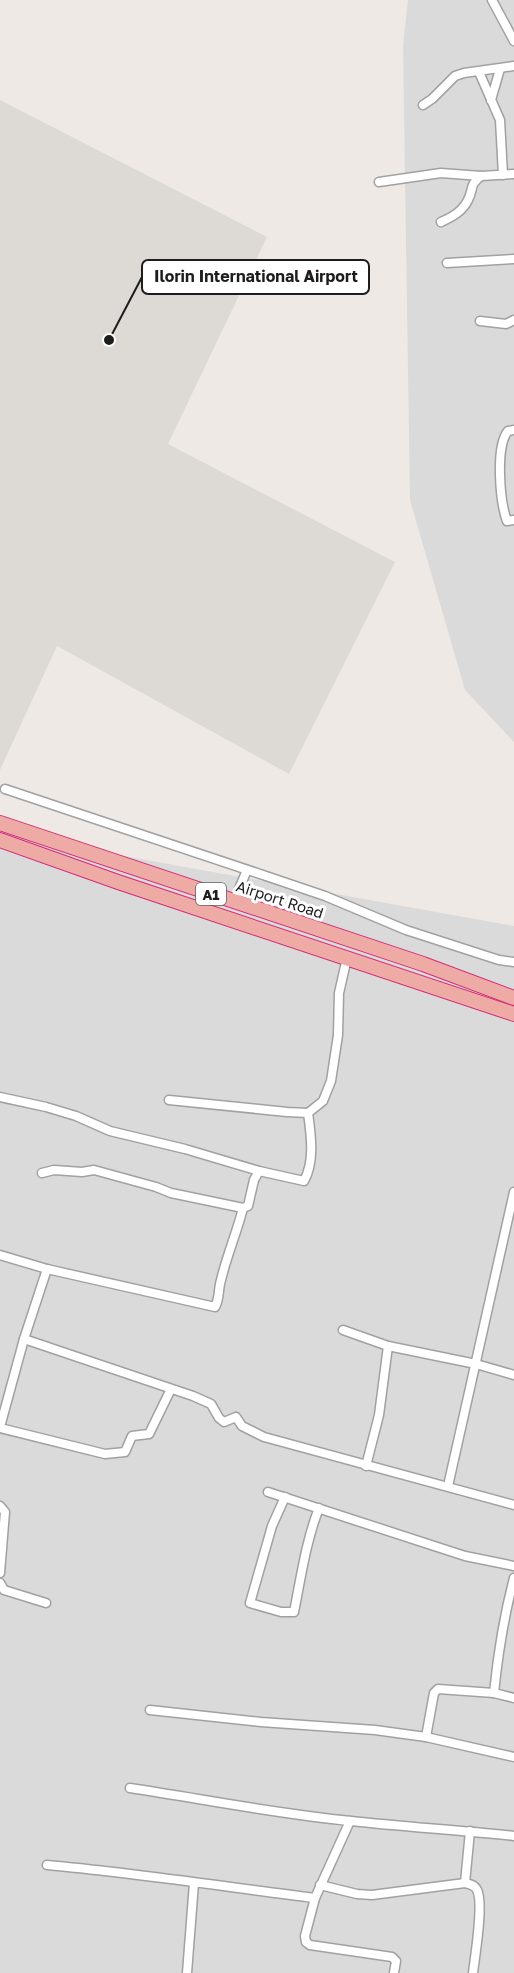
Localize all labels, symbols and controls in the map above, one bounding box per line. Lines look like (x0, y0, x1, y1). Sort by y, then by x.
callout: Ilorin International Airport (142, 260, 369, 294)
text: Ilorin International Airport (154, 266, 358, 286)
street label: Airport Road (234, 876, 326, 922)
road number: A1 (196, 883, 226, 905)

